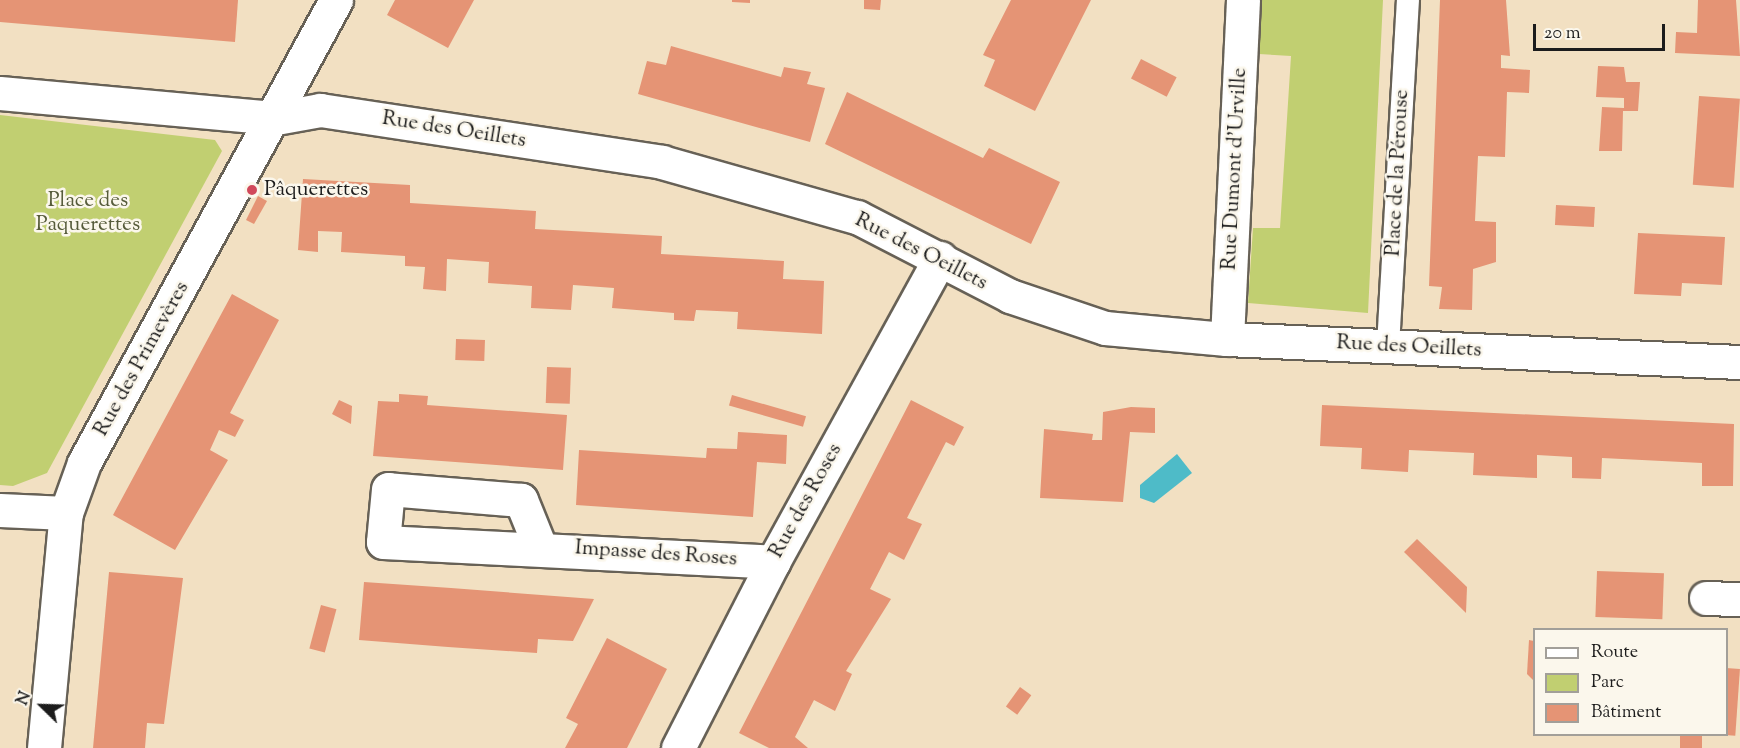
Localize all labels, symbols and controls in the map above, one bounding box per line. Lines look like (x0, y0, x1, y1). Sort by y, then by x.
scale bar (1536, 12, 1668, 50)
text: 20 m (1544, 21, 1581, 47)
street label: Rue Dumont d'Urville (1217, 67, 1253, 271)
street label: Place de la Pérouse (1381, 89, 1415, 257)
street label: Rue des Oeillets (380, 106, 528, 154)
place label: Pâquerettes (264, 177, 368, 203)
marker: Pâquerettes (245, 183, 259, 197)
park label: Place des Paquerettes (36, 188, 140, 238)
street label: Rue des Oeillets (851, 208, 991, 296)
street label: Rue des Primevères (89, 277, 195, 441)
street label: Rue des Oeillets (1336, 331, 1482, 363)
street label: Rue des Roses (764, 439, 848, 563)
street label: Impasse des Roses (574, 536, 738, 572)
legend (1533, 628, 1728, 736)
text: Route (1591, 640, 1638, 666)
text: Parc (1591, 670, 1624, 696)
north arrow (12, 676, 72, 736)
text: N (12, 688, 38, 709)
text: Bâtiment (1591, 700, 1661, 726)

